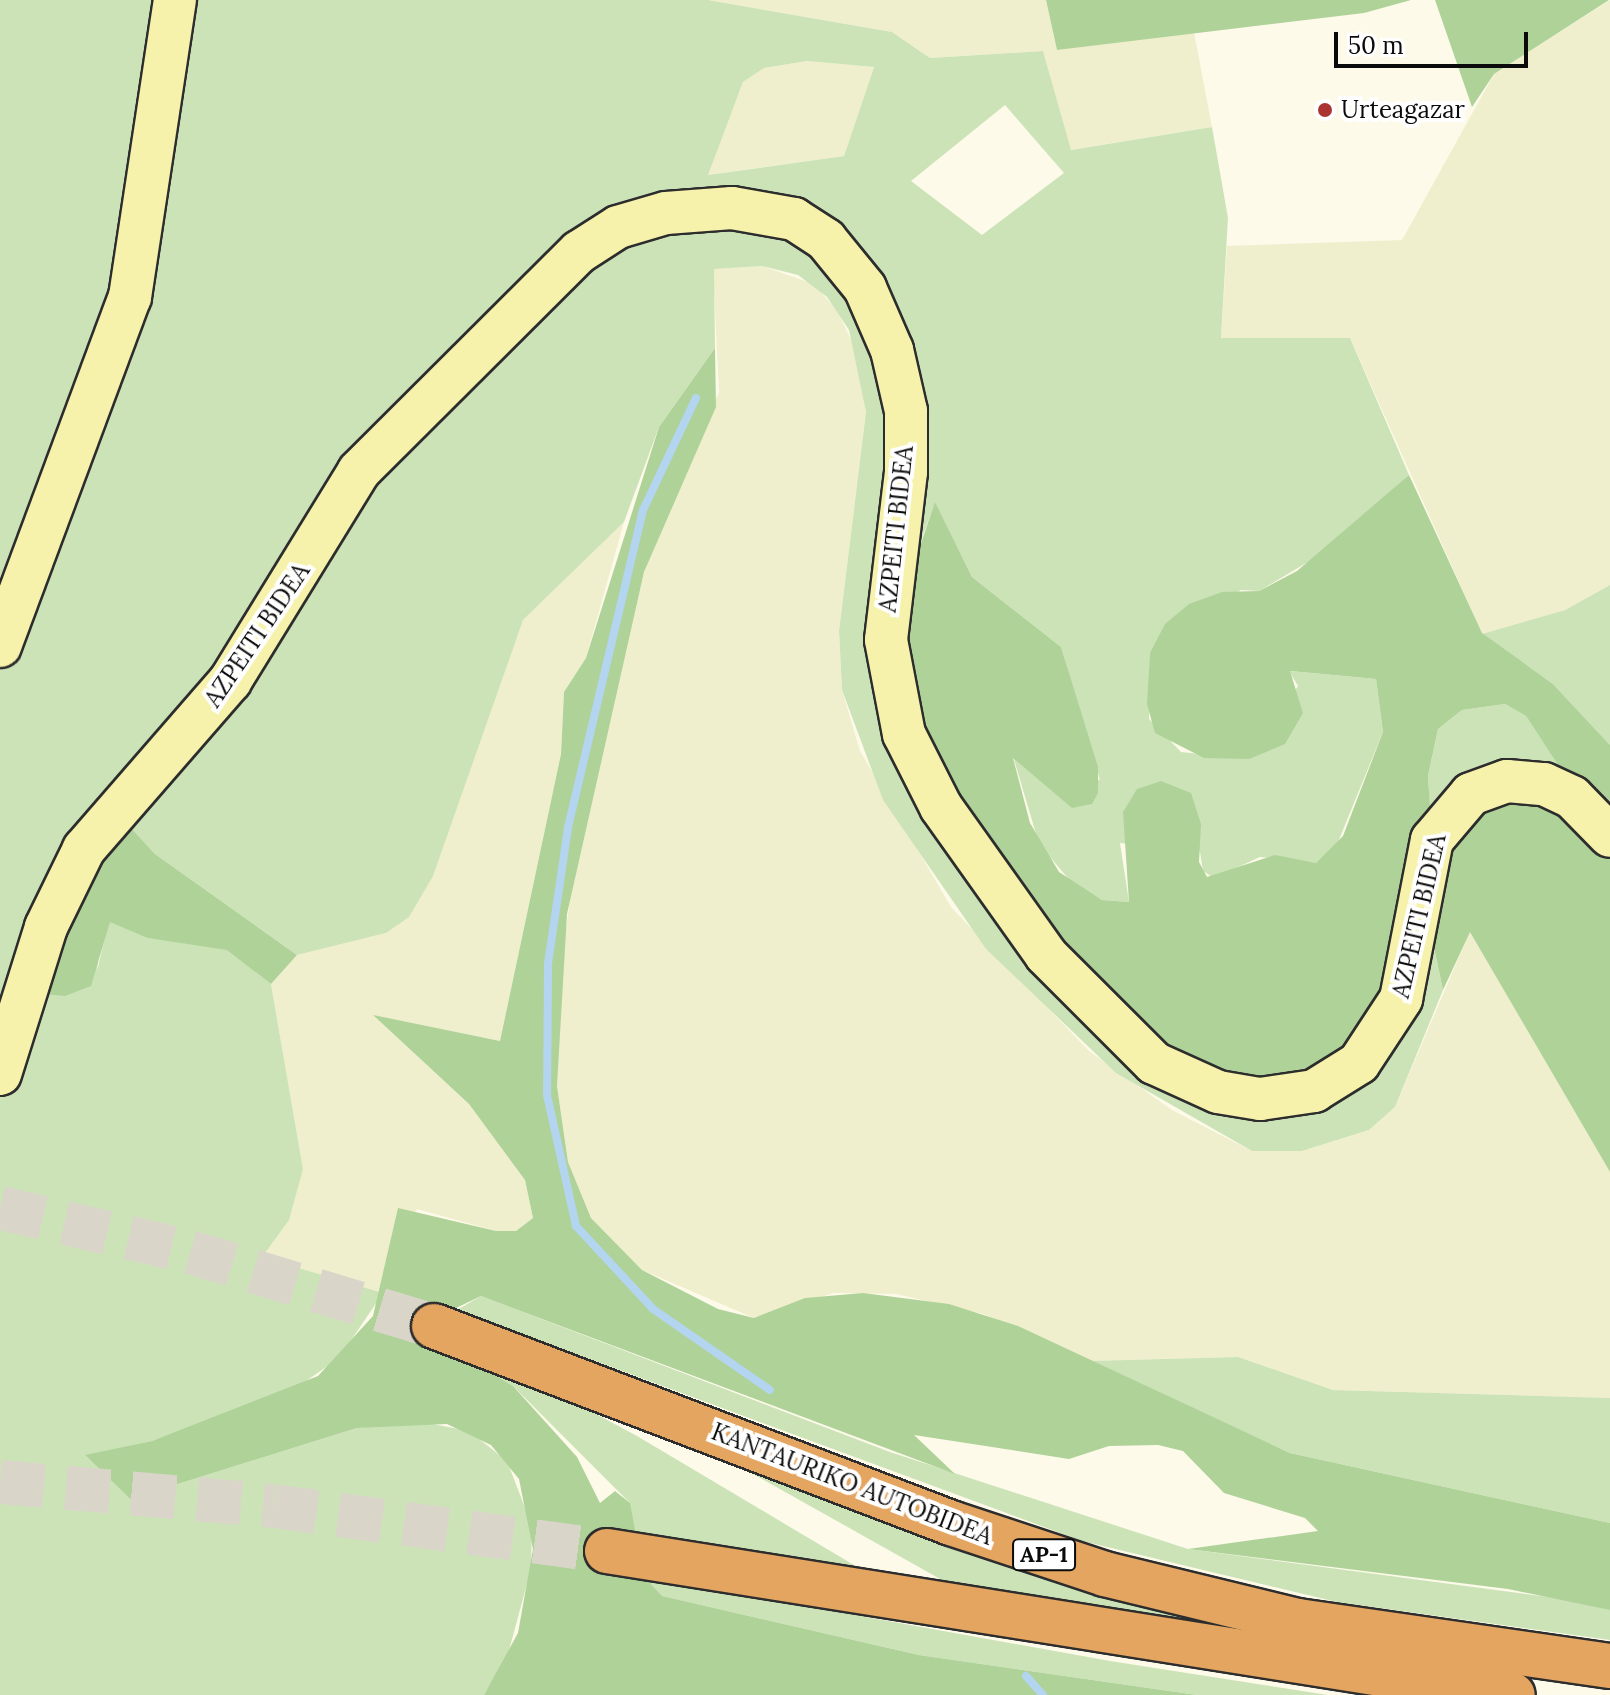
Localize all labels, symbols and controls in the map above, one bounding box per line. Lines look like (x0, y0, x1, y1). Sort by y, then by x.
scale bar (1338, 16, 1532, 66)
text: 50 m (1348, 30, 1404, 61)
place label: Urteagazar (1341, 96, 1465, 124)
marker: Urteagazar (1316, 101, 1334, 119)
street label: AZPEITI BIDEA (873, 444, 919, 614)
street label: AZPEITI BIDEA (198, 558, 316, 712)
street label: AZPEITI BIDEA (1386, 831, 1452, 1001)
street label: KANTAURIKO AUTOBIDEA (707, 1417, 997, 1551)
road number: AP-1 (1012, 1537, 1076, 1573)

